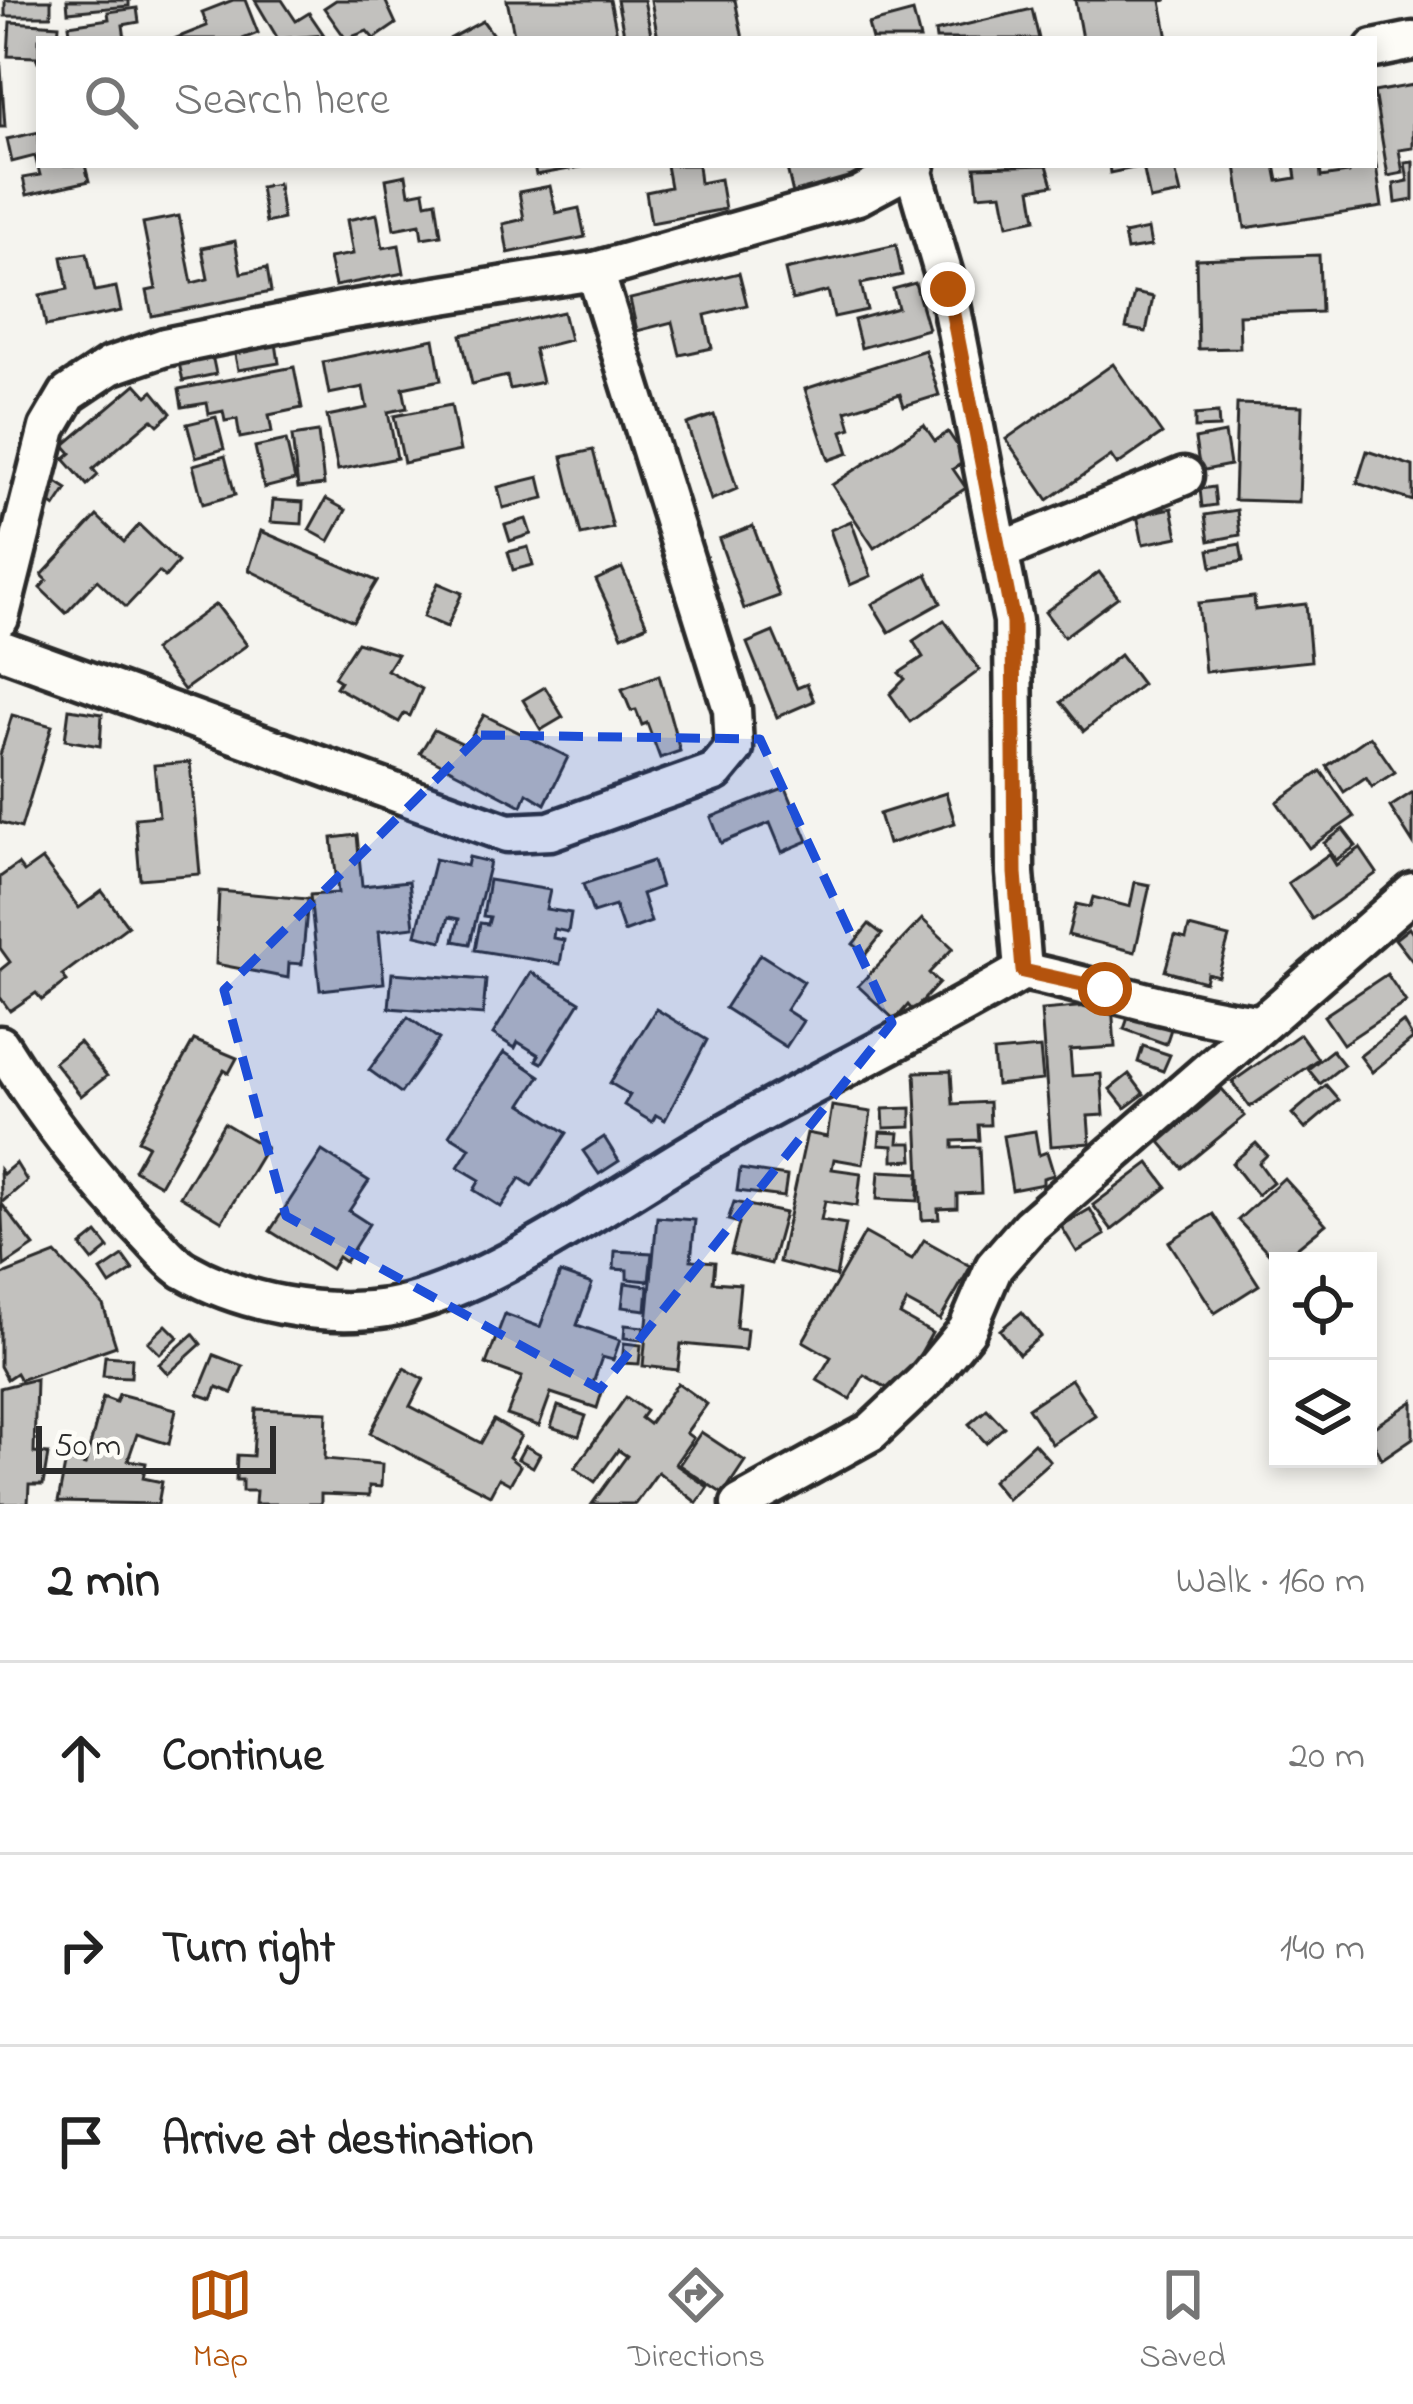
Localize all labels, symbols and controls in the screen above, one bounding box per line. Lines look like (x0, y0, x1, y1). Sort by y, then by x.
search box (36, 36, 1377, 168)
icon: search (78, 69, 144, 135)
text: Search here (174, 69, 390, 135)
route end (921, 262, 975, 316)
route start (1078, 962, 1132, 1016)
map controls (1269, 1252, 1377, 1468)
button: locate (1269, 1252, 1377, 1360)
button: layers (1269, 1360, 1377, 1468)
scale bar (36, 1420, 276, 1473)
text: 50 m (54, 1423, 121, 1471)
text: 2 min (48, 1545, 160, 1620)
text: Walk · 160 m (1176, 1554, 1365, 1611)
icon: ahead (48, 1725, 114, 1791)
text: Continue (162, 1725, 323, 1791)
text: 20 m (1289, 1729, 1365, 1786)
icon: right (48, 1917, 114, 1983)
text: Turn right (162, 1917, 335, 1983)
text: 140 m (1280, 1921, 1365, 1978)
icon: arrive (48, 2109, 114, 2175)
text: Arrive at destination (162, 2109, 533, 2175)
tab: Map (187, 2262, 253, 2382)
tab: Directions (628, 2262, 765, 2382)
tab: Saved (1140, 2262, 1226, 2382)

